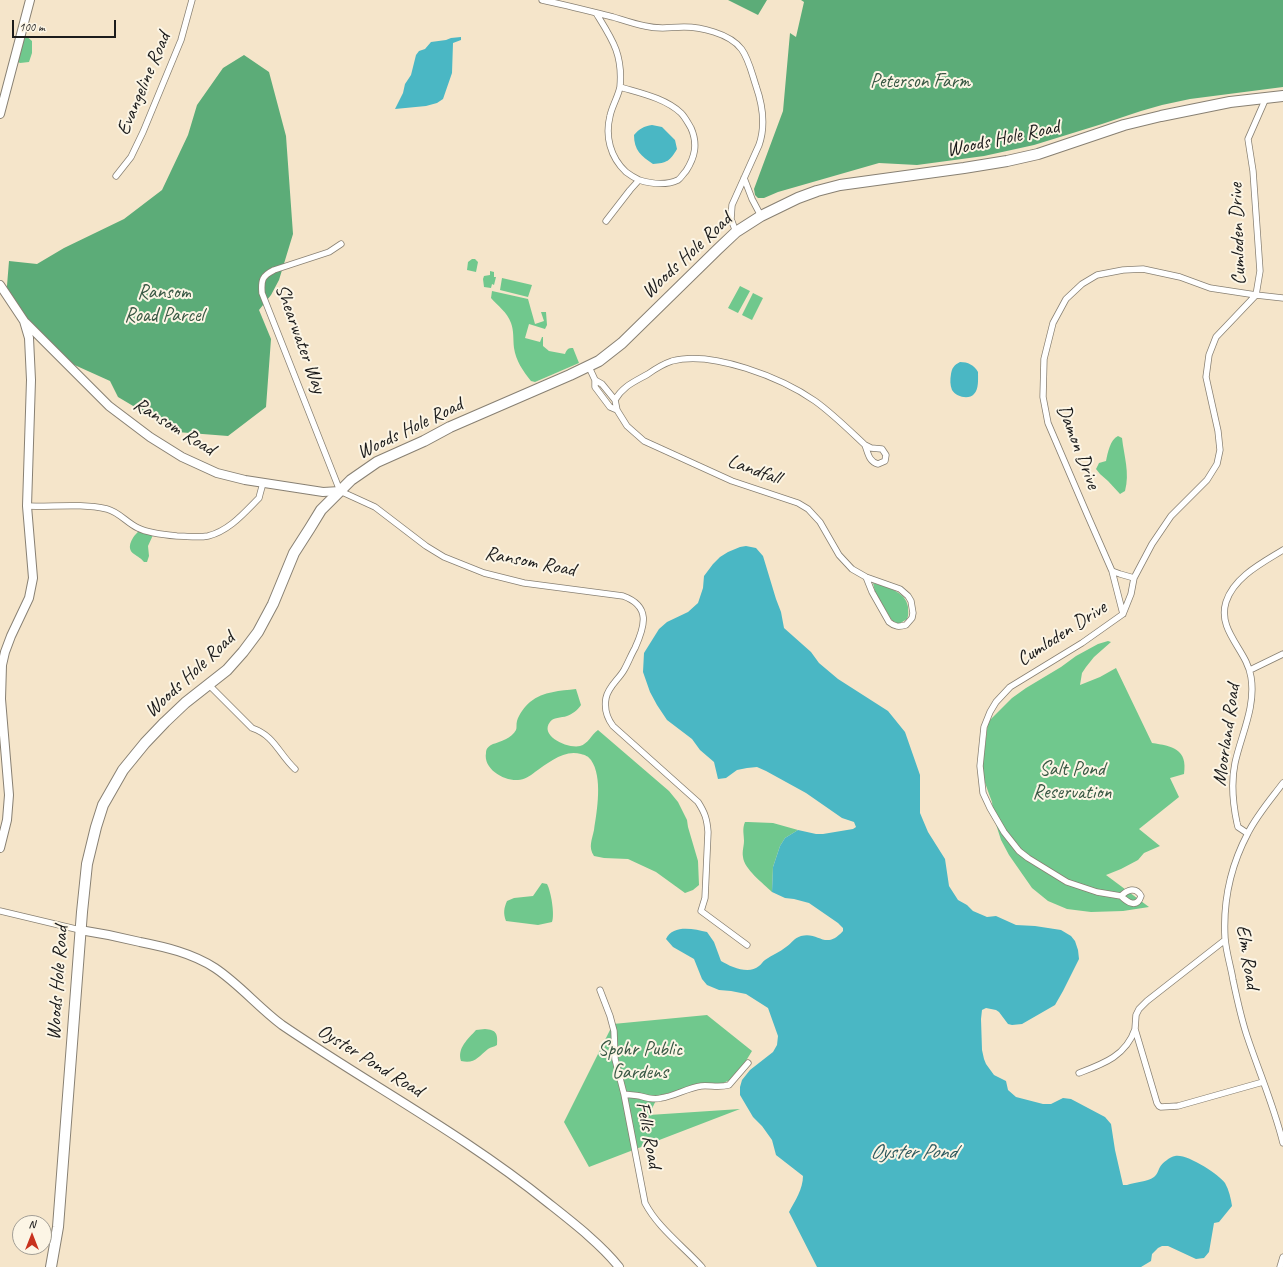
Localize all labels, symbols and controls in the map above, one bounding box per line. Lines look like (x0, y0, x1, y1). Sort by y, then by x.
scale bar (14, 12, 118, 38)
text: 100 m (19, 19, 45, 35)
street label: Evangeline Road (112, 29, 176, 139)
park label: Peterson Farm (870, 70, 970, 94)
street label: Woods Hole Road (944, 115, 1062, 163)
street label: Cumloden Drive (1224, 182, 1252, 286)
street label: Woods Hole Road (637, 208, 737, 304)
park label: Ransom Road Parcel (124, 281, 204, 328)
street label: Shearwater Way (269, 281, 331, 397)
street label: Ransom Road (129, 393, 219, 461)
street label: Woods Hole Road (353, 393, 467, 465)
street label: Damon Drive (1051, 401, 1105, 493)
street label: Landfall (724, 449, 784, 491)
street label: Ransom Road (483, 541, 577, 583)
street label: Cumloden Drive (1013, 596, 1111, 672)
street label: Woods Hole Road (140, 627, 240, 723)
street label: Moorland Road (1208, 683, 1246, 787)
park label: Salt Pond Reservation (1033, 758, 1111, 805)
street label: Elm Road (1230, 923, 1264, 991)
street label: Woods Hole Road (42, 925, 74, 1041)
street label: Oyster Pond Road (313, 1019, 427, 1103)
park label: Spohr Public Gardens (598, 1038, 682, 1085)
street label: Fells Road (630, 1100, 666, 1170)
water label: Oyster Pond (870, 1139, 956, 1165)
north arrow (12, 1215, 52, 1255)
text: N (29, 1217, 35, 1231)

